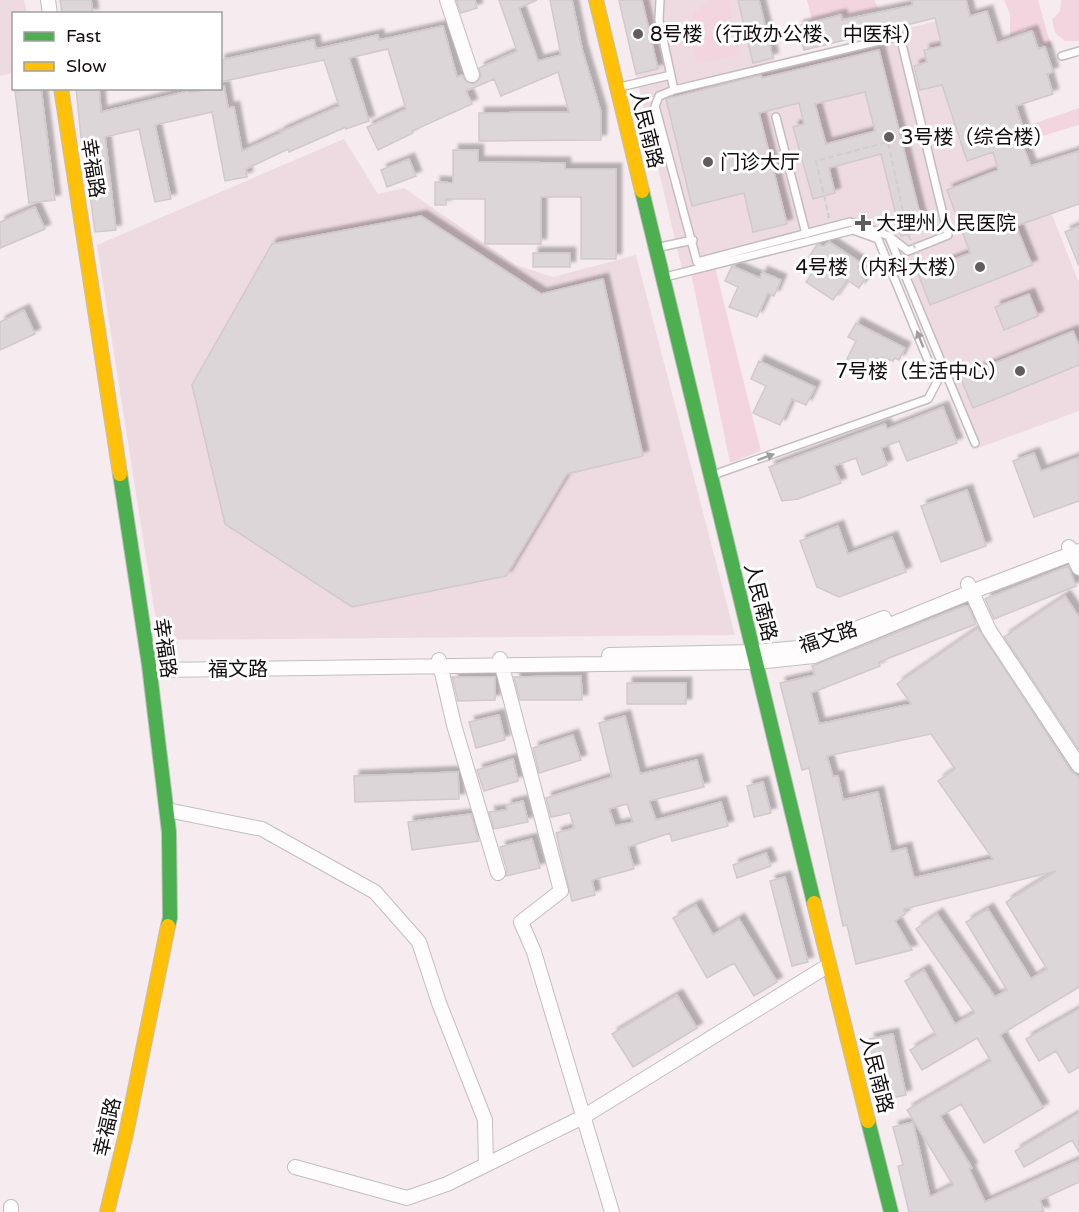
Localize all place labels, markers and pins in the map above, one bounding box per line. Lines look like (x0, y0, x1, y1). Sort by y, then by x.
place label: 8号楼（行政办公楼、中医科） (650, 23, 923, 47)
marker: 8号楼（行政办公楼、中医科） (631, 27, 645, 41)
place label: 3号楼（综合楼） (901, 126, 1054, 150)
marker: 3号楼（综合楼） (882, 130, 896, 144)
place label: 门诊大厅 (720, 151, 800, 175)
marker: 门诊大厅 (701, 155, 715, 169)
place label: 大理州人民医院 (876, 212, 1016, 236)
marker: 大理州人民医院 (854, 214, 872, 232)
place label: 4号楼（内科大楼） (795, 256, 968, 280)
marker: 4号楼（内科大楼） (973, 260, 987, 274)
place label: 7号楼（生活中心） (835, 360, 1008, 384)
marker: 7号楼（生活中心） (1013, 364, 1027, 378)

